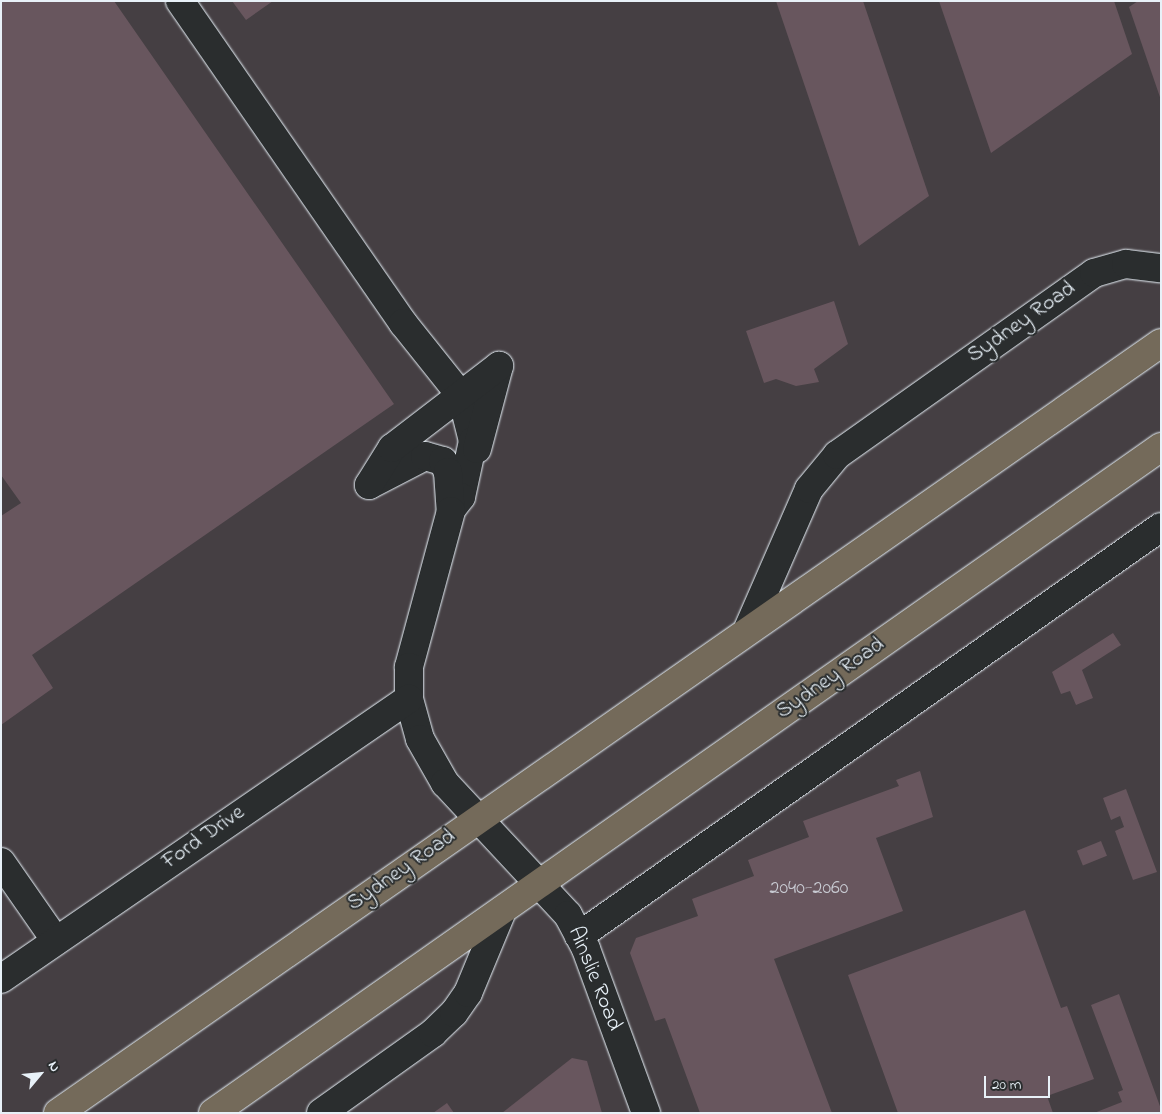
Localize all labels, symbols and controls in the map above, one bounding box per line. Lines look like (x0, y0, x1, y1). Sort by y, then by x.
street label: Sydney Road (963, 276, 1081, 370)
street label: Sydney Road (772, 632, 890, 726)
street label: Ford Drive (158, 800, 250, 876)
street label: Sydney Road (343, 824, 461, 918)
house number: 2040-2060 (770, 876, 848, 900)
street label: Ainslie Road (561, 923, 627, 1035)
north arrow (15, 1049, 65, 1099)
text: N (42, 1058, 65, 1076)
scale bar (987, 1066, 1053, 1098)
text: 20 m (992, 1074, 1021, 1096)

